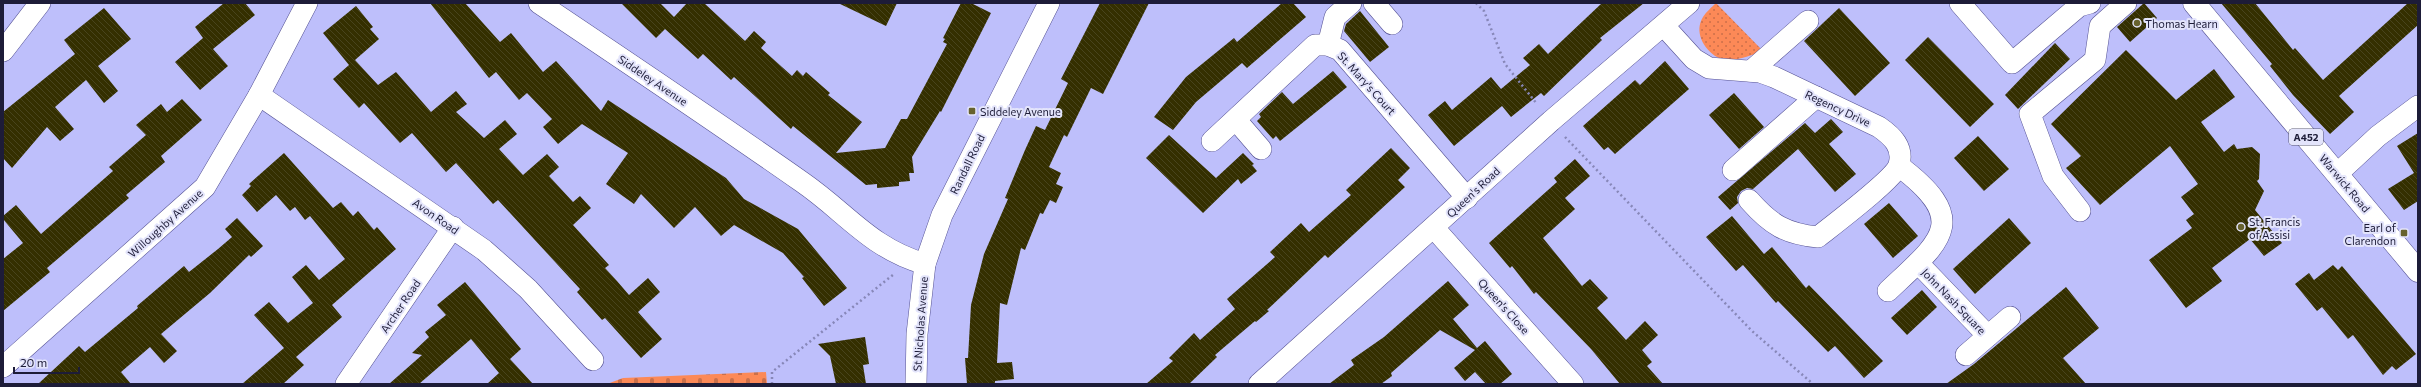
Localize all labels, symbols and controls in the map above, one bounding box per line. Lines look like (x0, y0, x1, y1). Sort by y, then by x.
place label: Thomas Hearn (2145, 17, 2218, 30)
marker: Thomas Hearn (2132, 18, 2142, 28)
street label: St. Mary's Court (1335, 49, 1399, 118)
street label: Siddeley Avenue (616, 52, 690, 108)
street label: Regency Drive (1803, 87, 1873, 129)
place label: Siddeley Avenue (980, 105, 1061, 118)
marker: Siddeley Avenue (967, 106, 977, 116)
road number: A452 (2289, 129, 2323, 145)
street label: Randall Road (947, 132, 987, 196)
street label: Warwick Road (2317, 151, 2373, 215)
street label: Queen's Road (1444, 164, 1502, 220)
street label: Willoughby Avenue (125, 186, 205, 260)
street label: Avon Road (410, 195, 462, 237)
place label: St. Francis of Assisi (2249, 215, 2300, 241)
place label: Earl of Clarendon (2344, 221, 2397, 247)
marker: St. Francis of Assisi (2236, 222, 2246, 232)
marker: Earl of Clarendon (2399, 228, 2409, 238)
street label: John Nash Square (1918, 265, 1989, 338)
street label: St Nicholas Avenue (910, 276, 930, 372)
street label: Queen's Close (1476, 276, 1532, 336)
street label: Archer Road (377, 277, 423, 335)
scale bar (14, 349, 79, 375)
text: 20 m (20, 355, 47, 369)

